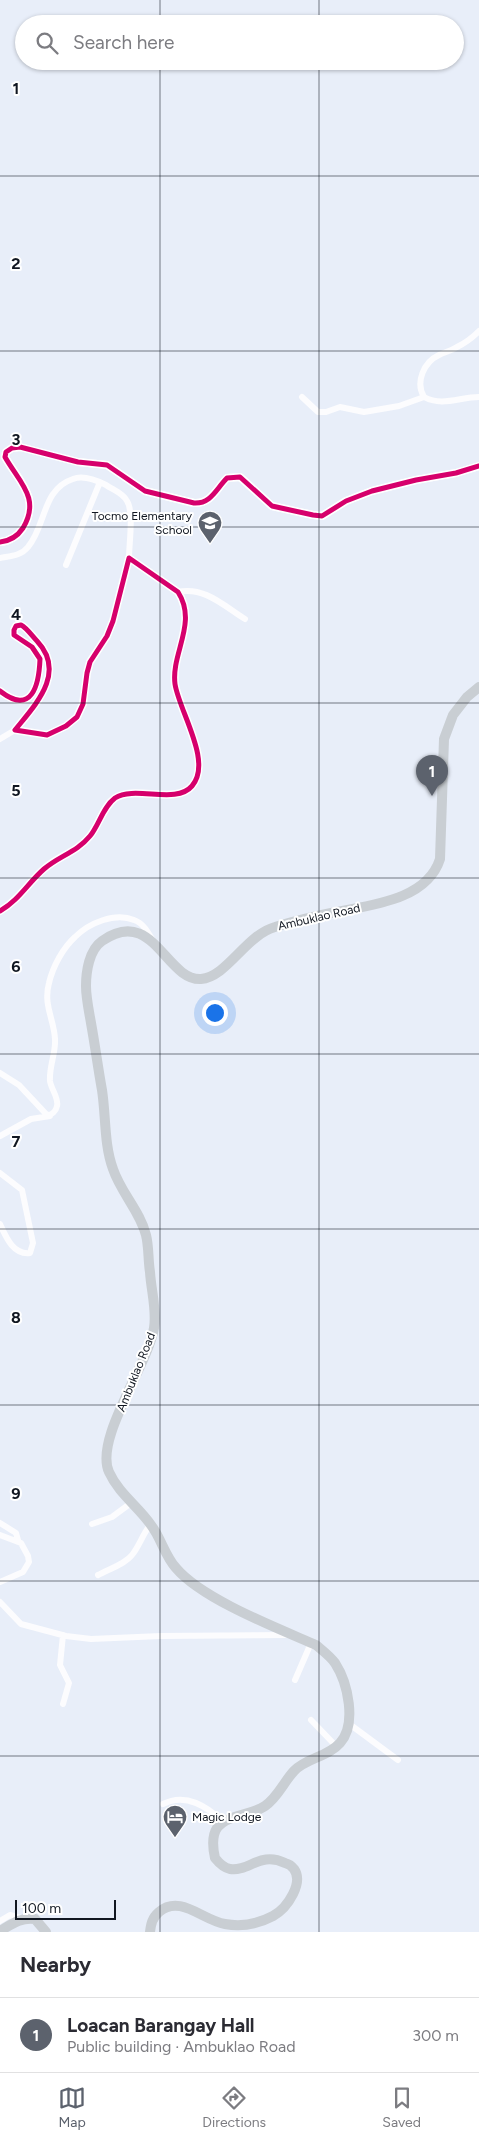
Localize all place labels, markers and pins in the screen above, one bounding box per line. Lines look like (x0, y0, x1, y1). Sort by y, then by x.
place label: Tocmo Elementary School (92, 509, 193, 537)
school or university icon: Tocmo Elementary School (197, 510, 223, 544)
pin: 1 (416, 755, 448, 796)
hotel icon: Magic Lodge (162, 1804, 188, 1838)
place label: Magic Lodge (192, 1810, 262, 1824)

